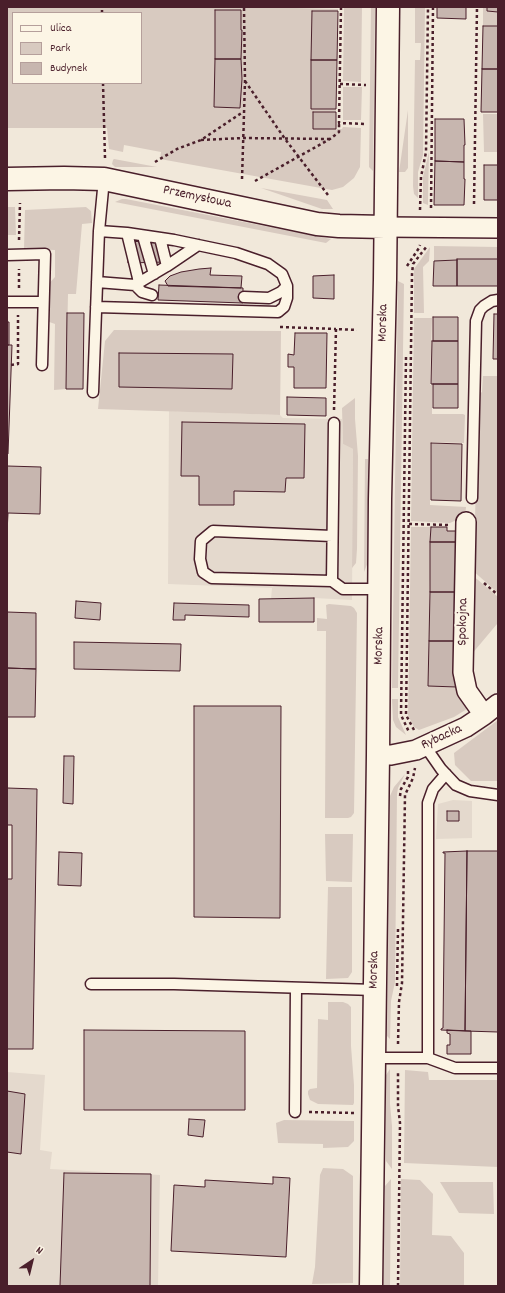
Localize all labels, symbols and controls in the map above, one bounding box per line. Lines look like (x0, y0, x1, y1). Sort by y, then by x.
legend (12, 12, 142, 84)
text: Ulica (50, 20, 71, 37)
text: Park (50, 40, 70, 57)
text: Budynek (50, 60, 87, 77)
street label: Przemysłowa (161, 183, 233, 213)
street label: Morska (375, 304, 393, 342)
street label: Spokojna (455, 598, 473, 646)
street label: Morska (371, 627, 389, 665)
street label: Rybacka (419, 721, 465, 755)
street label: Morska (366, 951, 384, 989)
north arrow (12, 1241, 52, 1281)
text: N (32, 1243, 46, 1259)

